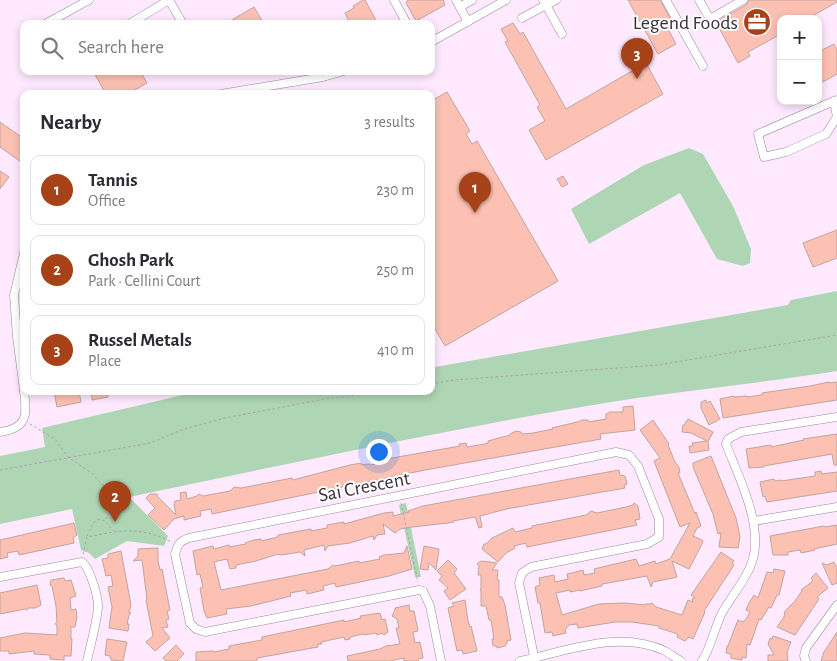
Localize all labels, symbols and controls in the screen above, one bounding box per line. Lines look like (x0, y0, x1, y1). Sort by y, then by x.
office icon: Legend Foods (742, 7, 772, 37)
place label: Legend Foods (633, 13, 738, 33)
map controls (777, 15, 822, 105)
button: + (777, 15, 822, 60)
search box (20, 20, 435, 75)
icon: search (38, 34, 66, 62)
text: Search here (78, 38, 164, 57)
pin: 3 (621, 38, 653, 79)
button: − (777, 60, 822, 105)
text: Nearby (40, 112, 101, 133)
text: 3 results (364, 114, 415, 130)
text: Tannis (88, 171, 138, 190)
pin: 1 (459, 172, 491, 213)
text: 1 (54, 182, 60, 198)
text: 230 m (376, 182, 414, 198)
text: Office (88, 193, 125, 209)
text: Ghosh Park (88, 251, 174, 270)
text: 2 (53, 262, 61, 278)
text: 250 m (376, 262, 414, 278)
text: Park · Cellini Court (88, 273, 201, 289)
text: Russel Metals (88, 331, 192, 350)
text: 3 (54, 342, 60, 358)
text: 410 m (377, 342, 414, 358)
text: Place (88, 353, 121, 369)
your location (366, 439, 392, 465)
street label: Sai Crescent (317, 468, 412, 506)
pin: 2 (99, 481, 131, 522)

